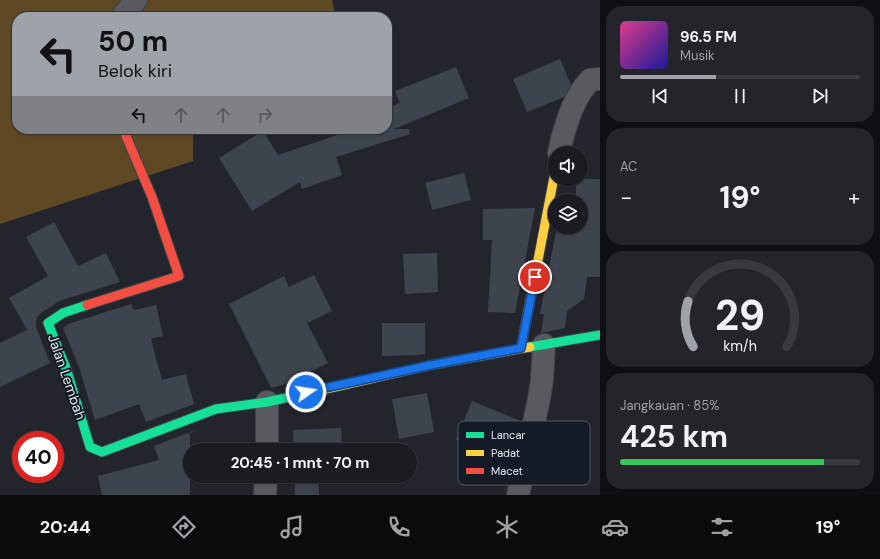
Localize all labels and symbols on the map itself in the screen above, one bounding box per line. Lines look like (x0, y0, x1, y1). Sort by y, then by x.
pin (518, 260, 552, 294)
street label: Jalan Lembah (44, 332, 90, 422)
position arrow (285, 371, 327, 413)
legend (458, 421, 590, 485)
text: Lancar (491, 428, 525, 442)
speed limit sign: 40 (12, 431, 64, 483)
text: Padat (491, 446, 520, 460)
text: Macet (491, 464, 523, 478)

